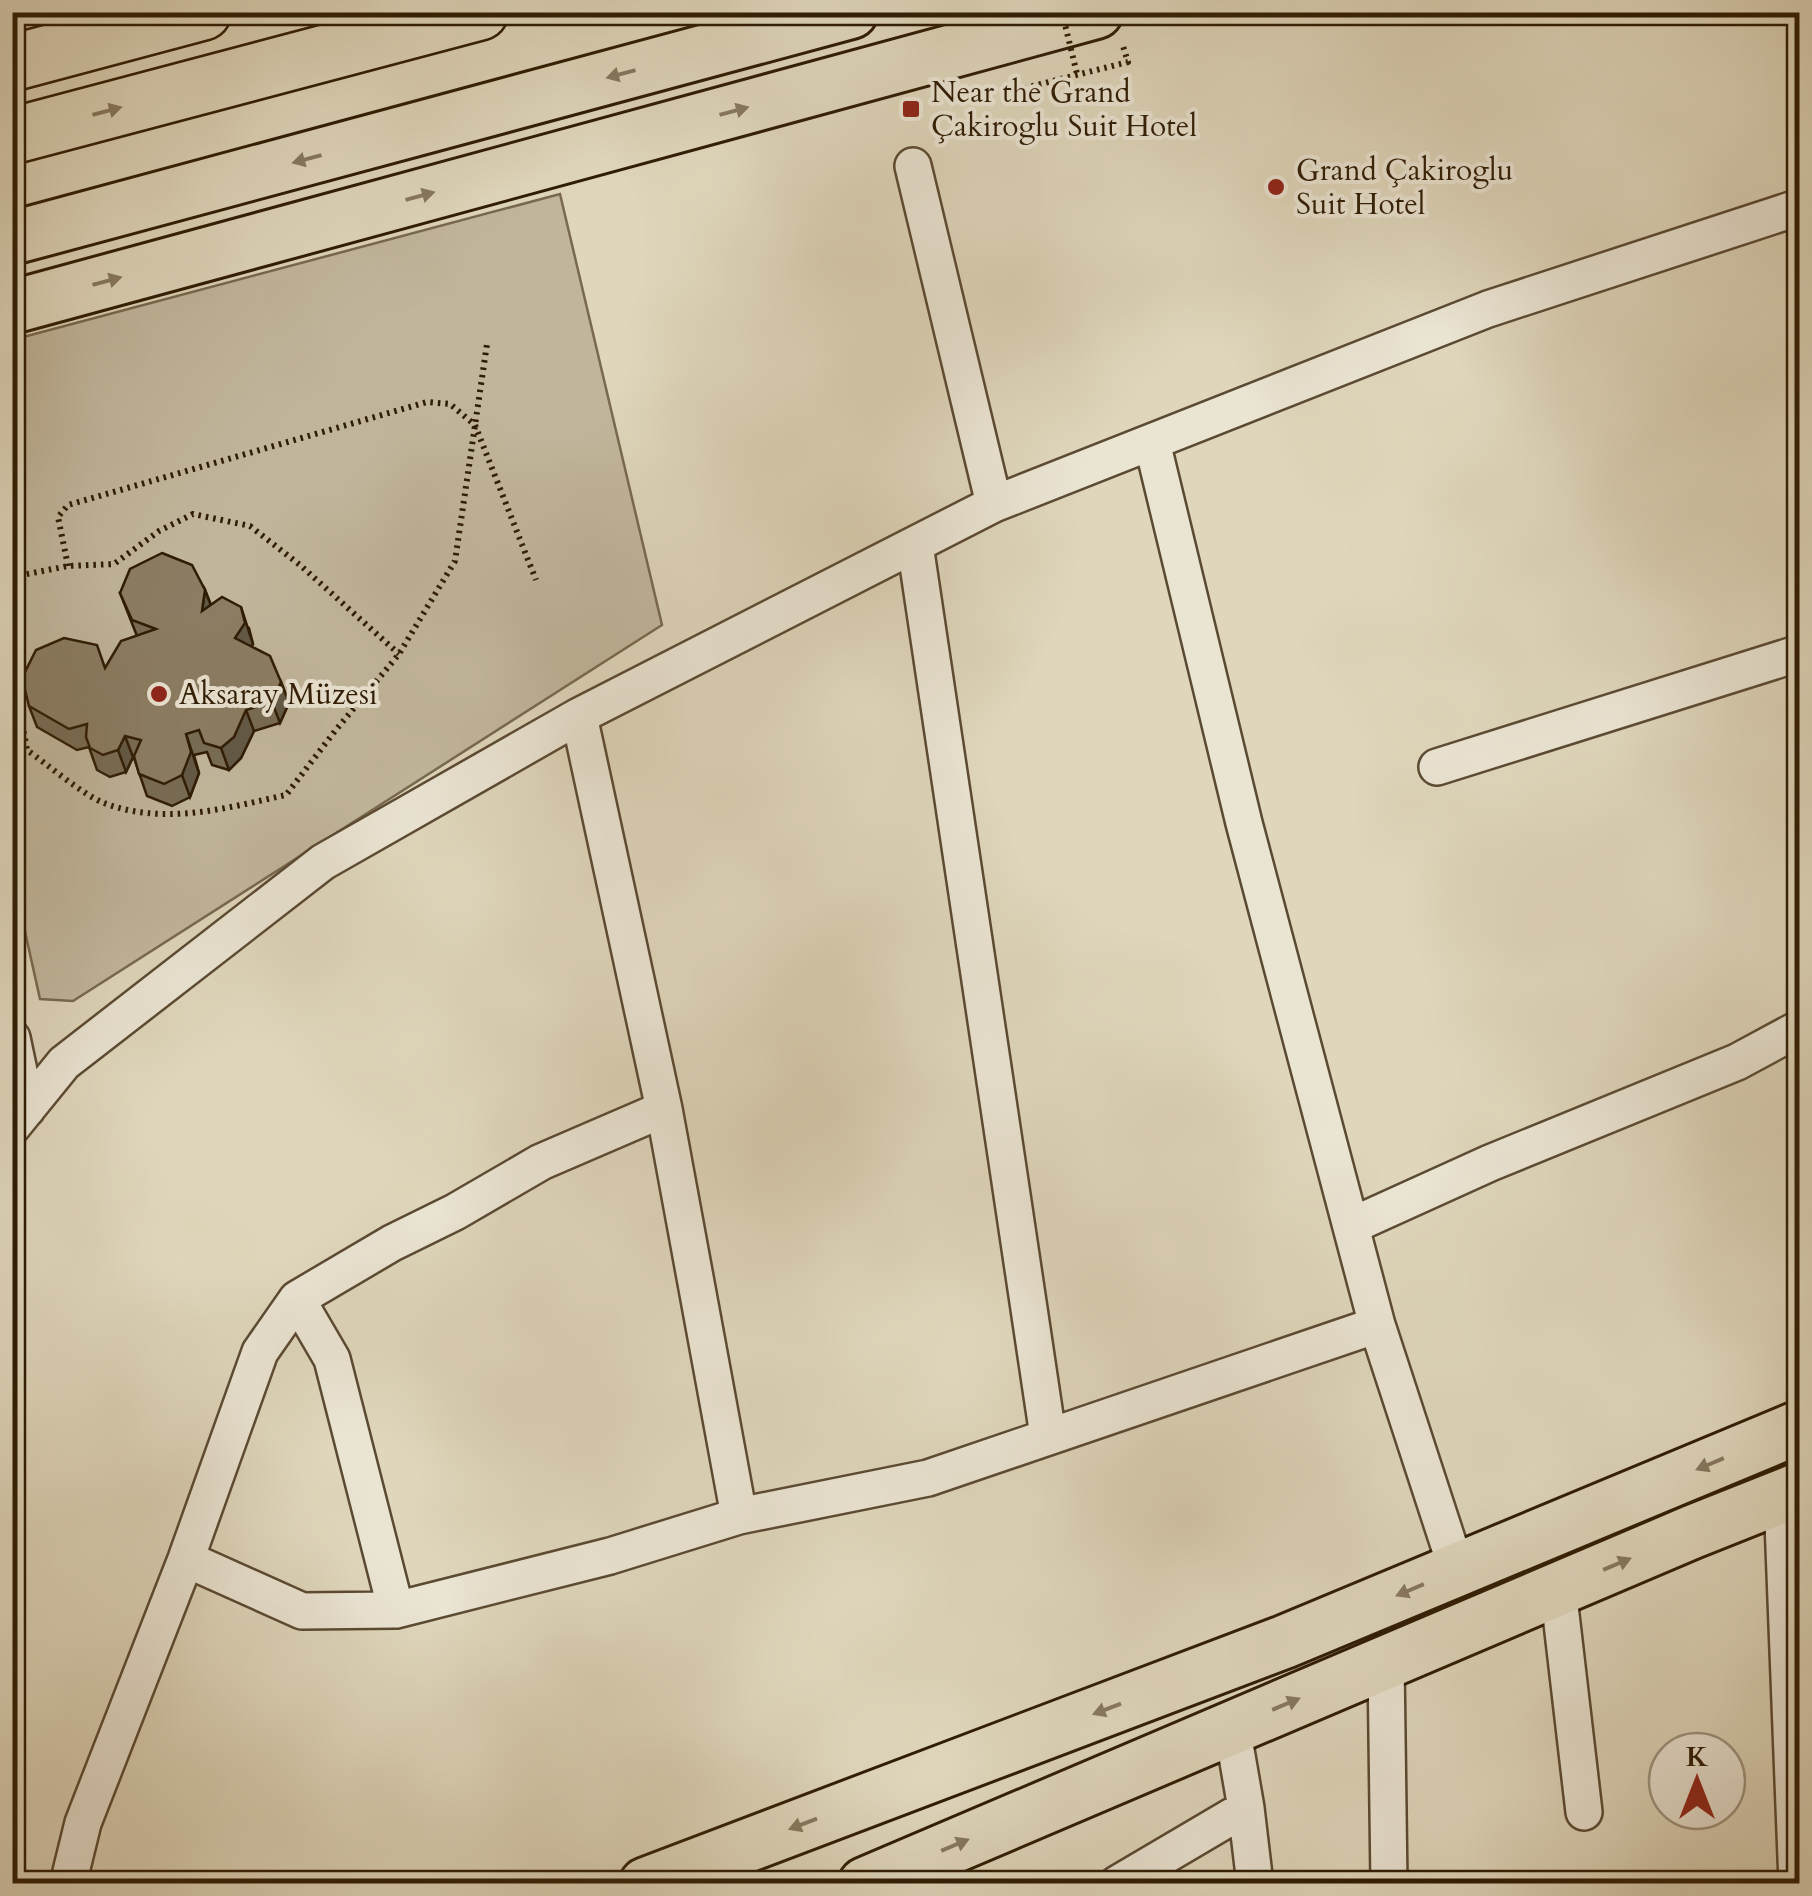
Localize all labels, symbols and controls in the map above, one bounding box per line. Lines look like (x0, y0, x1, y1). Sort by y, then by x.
one-way arrow (605, 67, 636, 83)
place label: Near the Grand Çakiroglu Suit Hotel (931, 72, 1197, 147)
marker: Near the Grand Çakiroglu Suit Hotel (900, 98, 922, 120)
one-way arrow (92, 102, 123, 118)
one-way arrow (719, 102, 750, 118)
place label: Grand Çakiroglu Suit Hotel (1296, 150, 1513, 225)
one-way arrow (291, 151, 322, 167)
marker: Grand Çakiroglu Suit Hotel (1265, 176, 1287, 198)
one-way arrow (405, 188, 436, 203)
one-way arrow (91, 273, 122, 289)
place label: Aksaray Müzesi (179, 674, 377, 715)
marker: Aksaray Müzesi (148, 683, 170, 705)
one-way arrow (1694, 1457, 1724, 1473)
one-way arrow (1602, 1555, 1632, 1571)
one-way arrow (1394, 1582, 1424, 1598)
one-way arrow (1271, 1696, 1301, 1712)
one-way arrow (1092, 1702, 1122, 1717)
north arrow (1647, 1731, 1747, 1831)
text: K (1686, 1738, 1709, 1776)
one-way arrow (788, 1817, 818, 1832)
one-way arrow (940, 1837, 969, 1853)

